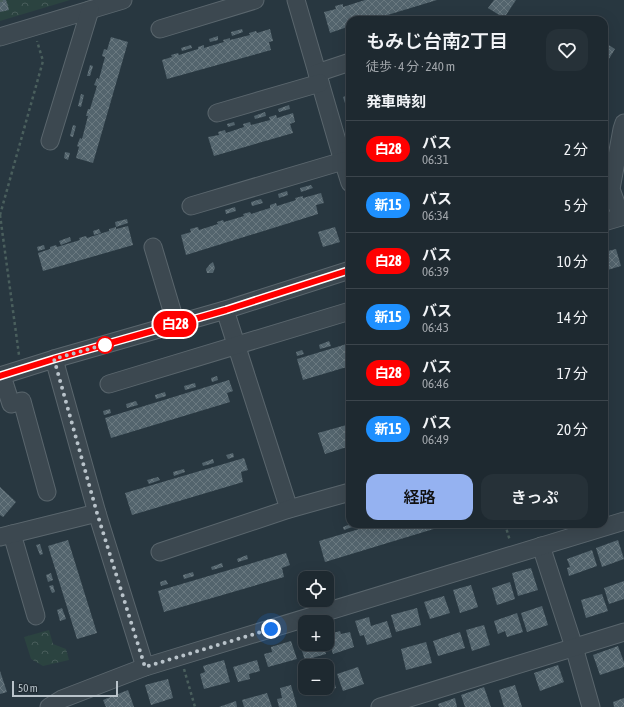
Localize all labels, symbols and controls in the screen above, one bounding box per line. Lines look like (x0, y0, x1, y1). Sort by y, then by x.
button: heart (546, 29, 588, 71)
text: もみじ台南2丁目 (366, 30, 508, 52)
text: 徒歩 · 4 分 · 240 m (366, 59, 455, 74)
text: 発車時刻 (366, 93, 426, 110)
text: バス (422, 134, 452, 151)
text: 白28 (374, 141, 402, 157)
text: 2 分 (564, 141, 588, 158)
text: 06:31 (422, 152, 449, 167)
text: バス (422, 190, 452, 207)
text: 新15 (374, 197, 402, 213)
text: 5 分 (564, 197, 588, 214)
text: 06:34 (422, 208, 449, 223)
text: バス (422, 246, 452, 263)
text: 白28 (374, 253, 402, 269)
text: 10 分 (557, 253, 588, 270)
text: 06:39 (422, 264, 449, 279)
text: バス (422, 302, 452, 319)
text: 新15 (374, 309, 402, 325)
text: 14 分 (557, 309, 588, 326)
line badge: 白28 (152, 311, 198, 337)
text: 白28 (161, 316, 189, 332)
text: 06:43 (422, 320, 449, 335)
unlabelled marker (96, 336, 114, 354)
text: バス (422, 358, 452, 375)
text: 白28 (374, 365, 402, 381)
text: 17 分 (557, 365, 588, 382)
text: 06:46 (422, 376, 449, 391)
text: バス (422, 414, 452, 431)
text: 新15 (374, 421, 402, 437)
text: 20 分 (557, 421, 588, 438)
text: 06:49 (422, 432, 449, 447)
button: 経路 (366, 474, 473, 520)
button: きっぷ (481, 474, 588, 520)
map controls (298, 571, 334, 695)
button: locate (298, 571, 334, 607)
button: + (298, 615, 334, 651)
your location (261, 619, 281, 639)
button: − (298, 659, 334, 695)
scale bar (12, 679, 118, 698)
text: 50 m (18, 682, 38, 694)

